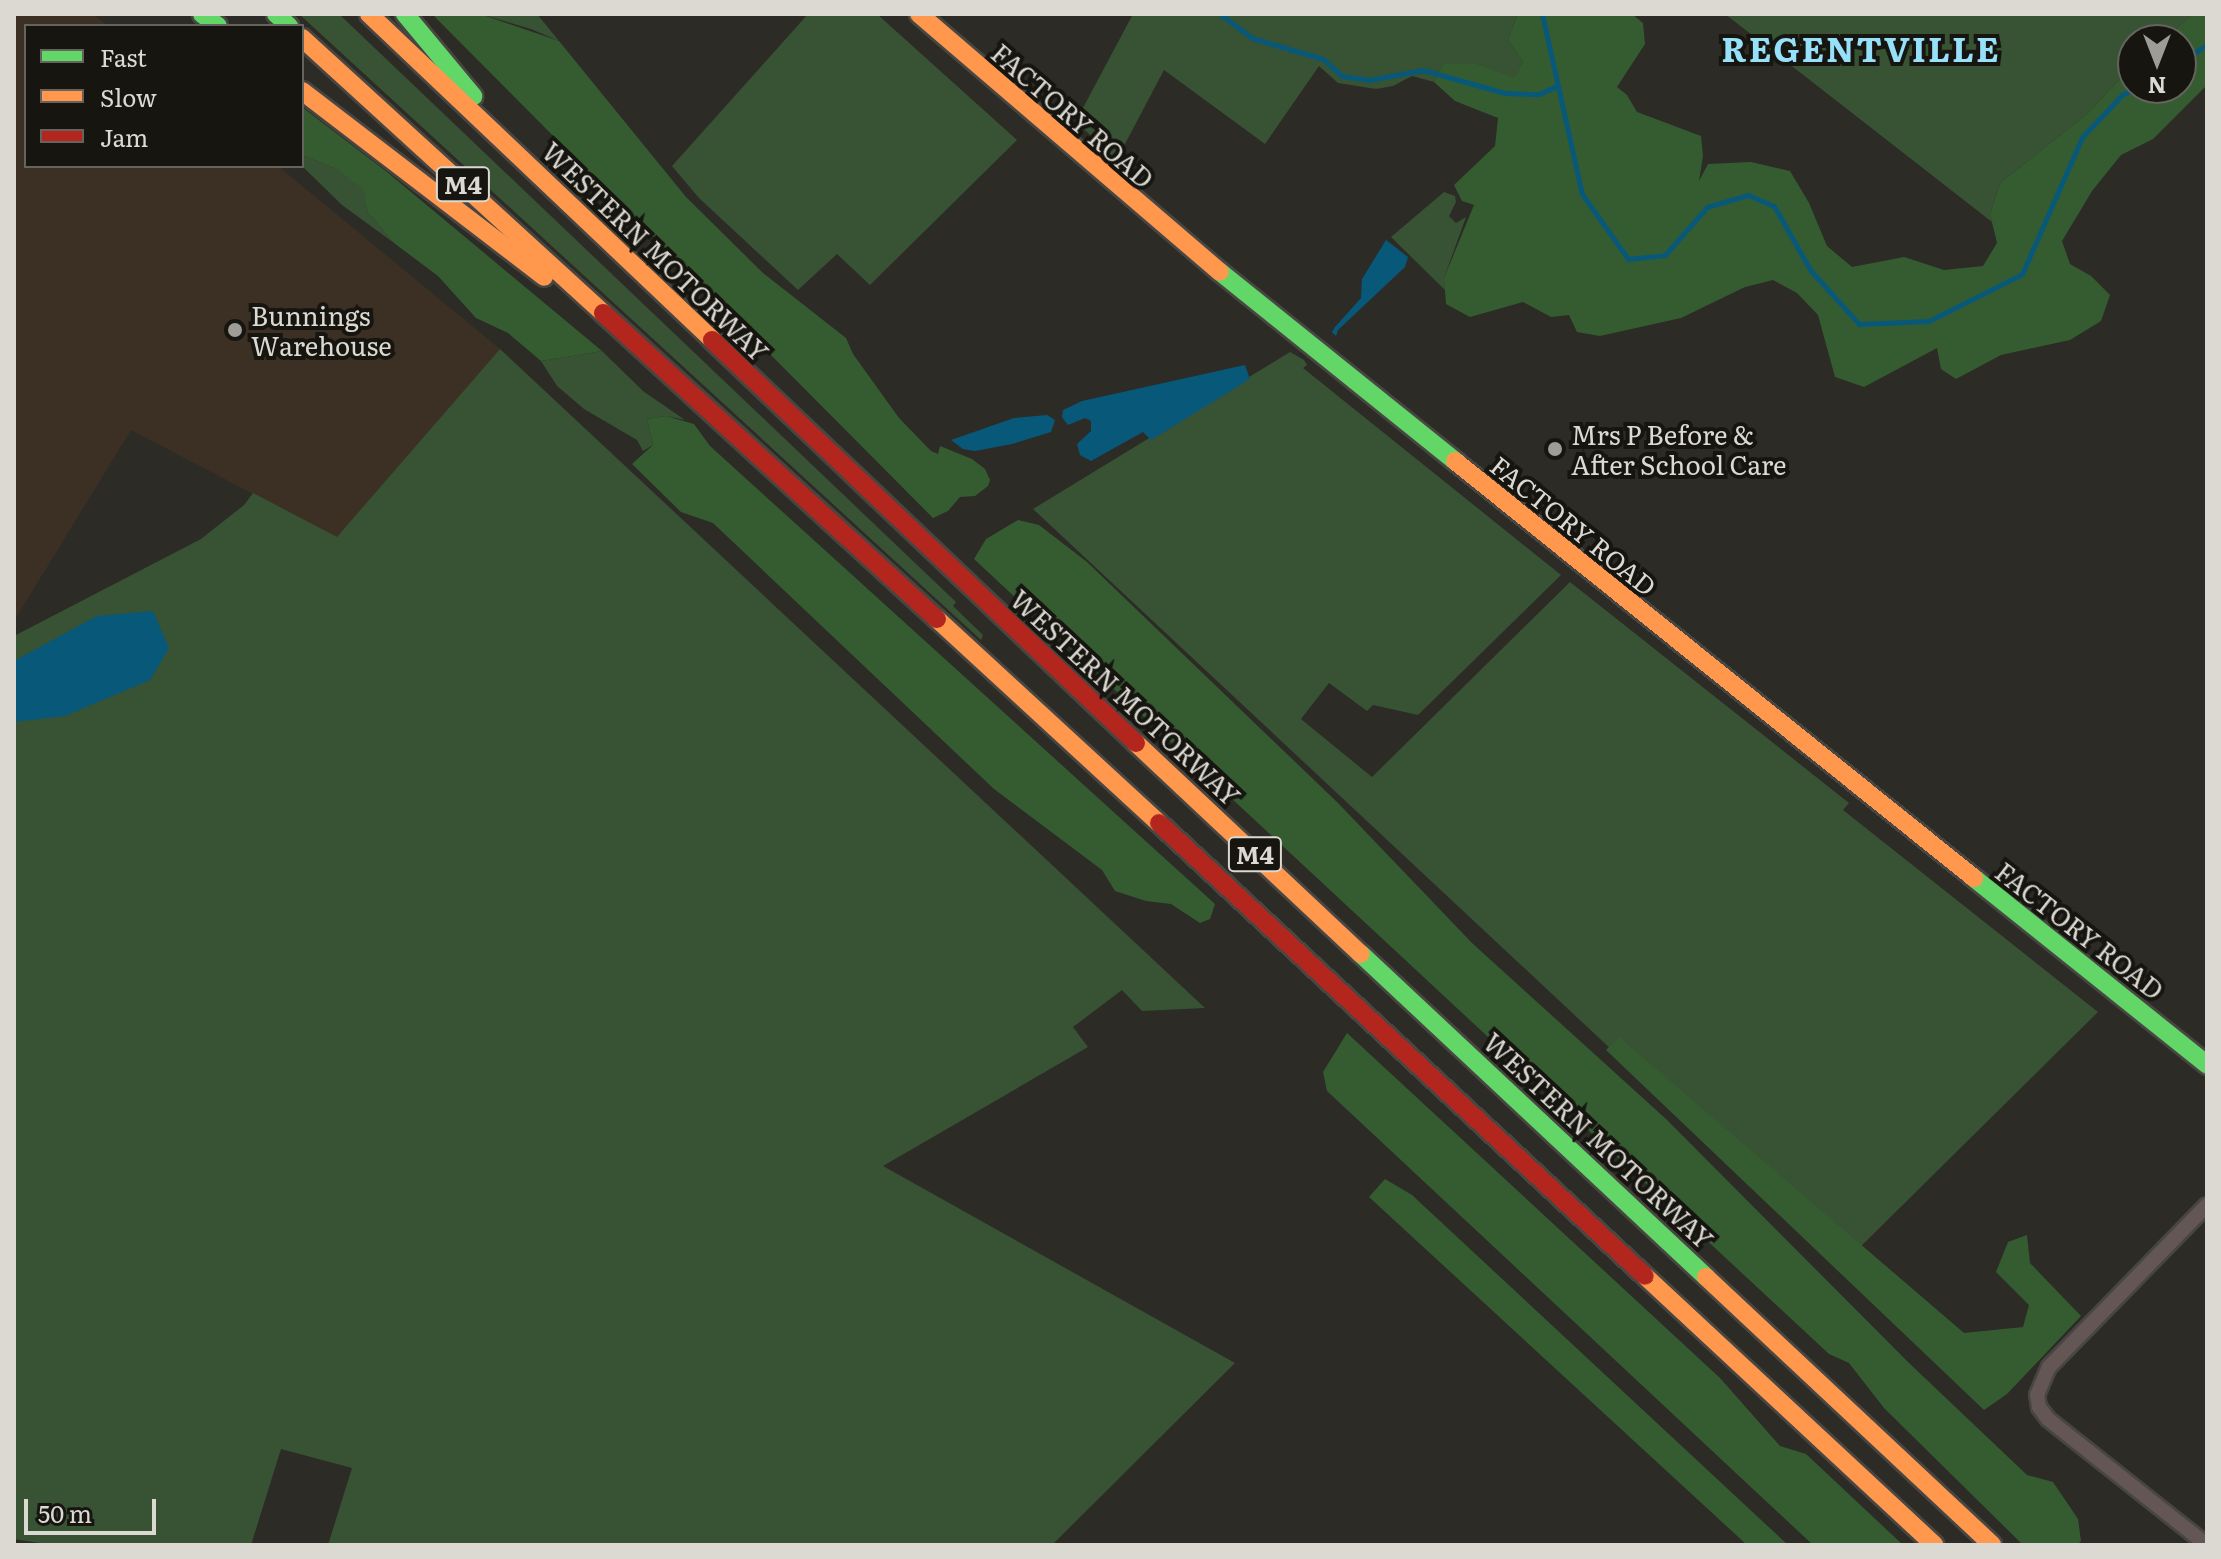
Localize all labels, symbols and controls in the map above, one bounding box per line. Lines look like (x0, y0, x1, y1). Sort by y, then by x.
legend (24, 24, 304, 168)
north arrow (2117, 24, 2197, 104)
district label: REGENTVILLE (1721, 28, 2001, 68)
street label: FACTORY ROAD (986, 36, 1160, 194)
text: Fast (100, 39, 147, 74)
text: N (2148, 70, 2166, 103)
text: Slow (100, 79, 157, 114)
text: Jam (100, 119, 148, 154)
street label: WESTERN MOTORWAY (536, 135, 776, 367)
road number: M4 (435, 164, 491, 204)
place label: Bunnings Warehouse (251, 299, 392, 360)
marker: Bunnings Warehouse (226, 321, 244, 339)
place label: Mrs P Before & After School Care (1571, 418, 1787, 480)
marker: Mrs P Before & After School Care (1546, 440, 1564, 458)
street label: FACTORY ROAD (1485, 449, 1663, 601)
street label: WESTERN MOTORWAY (1005, 583, 1247, 811)
road number: M4 (1227, 834, 1283, 874)
street label: FACTORY ROAD (1990, 855, 2170, 1005)
street label: WESTERN MOTORWAY (1478, 1026, 1720, 1254)
scale bar (28, 1483, 160, 1533)
text: 50 m (38, 1495, 92, 1530)

